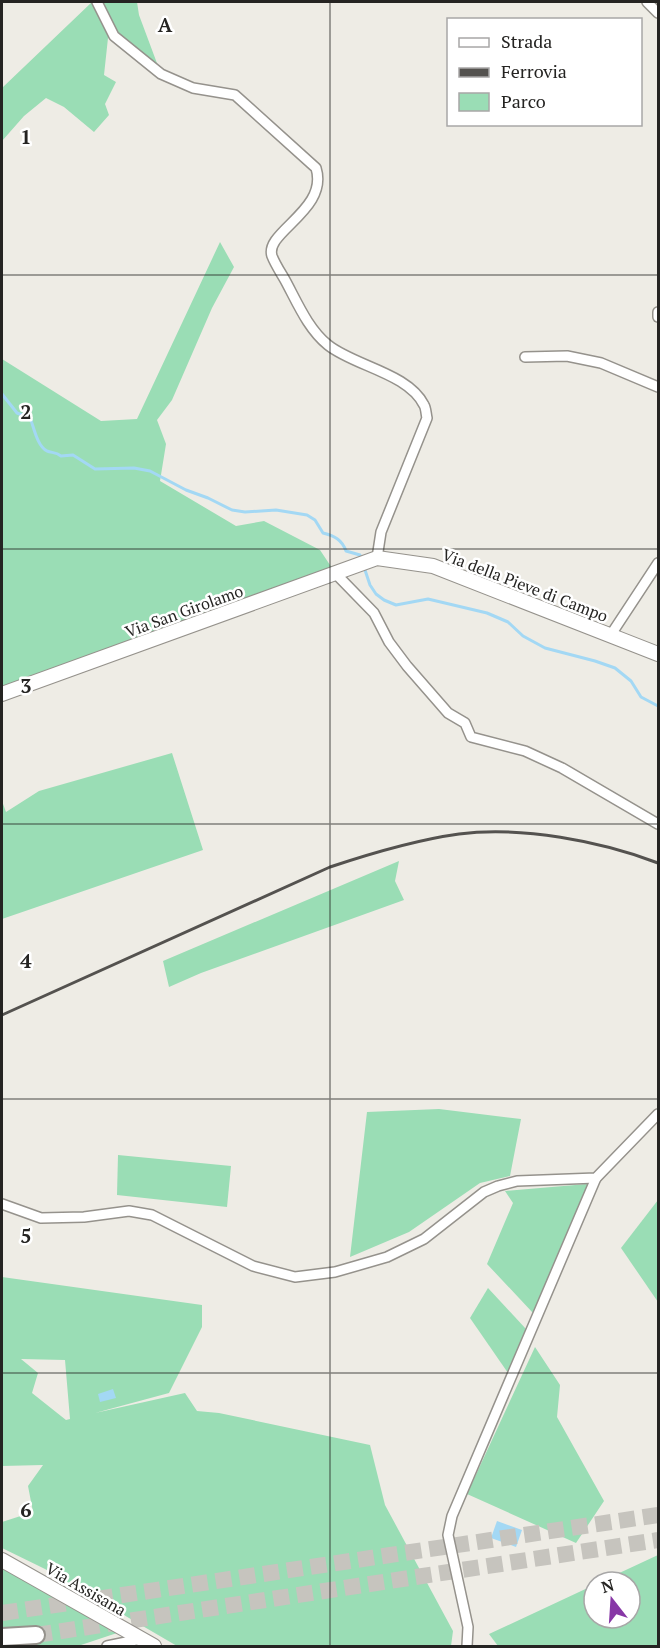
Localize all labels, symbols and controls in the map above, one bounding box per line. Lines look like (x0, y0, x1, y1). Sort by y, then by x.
text: A (158, 11, 173, 38)
legend (447, 18, 642, 126)
text: Strada (501, 29, 552, 53)
text: Ferrovia (501, 59, 567, 83)
text: Parco (501, 89, 546, 113)
text: 1 (20, 123, 32, 150)
text: 2 (20, 398, 32, 425)
street label: Via della Pieve di Campo (439, 543, 611, 627)
street label: Via San Girolamo (122, 579, 246, 643)
text: 3 (20, 672, 32, 699)
text: 4 (20, 947, 32, 974)
text: 5 (20, 1222, 32, 1249)
text: 6 (20, 1496, 32, 1523)
street label: Via Assisana (42, 1557, 130, 1621)
north arrow (582, 1570, 642, 1630)
text: N (599, 1573, 617, 1598)

